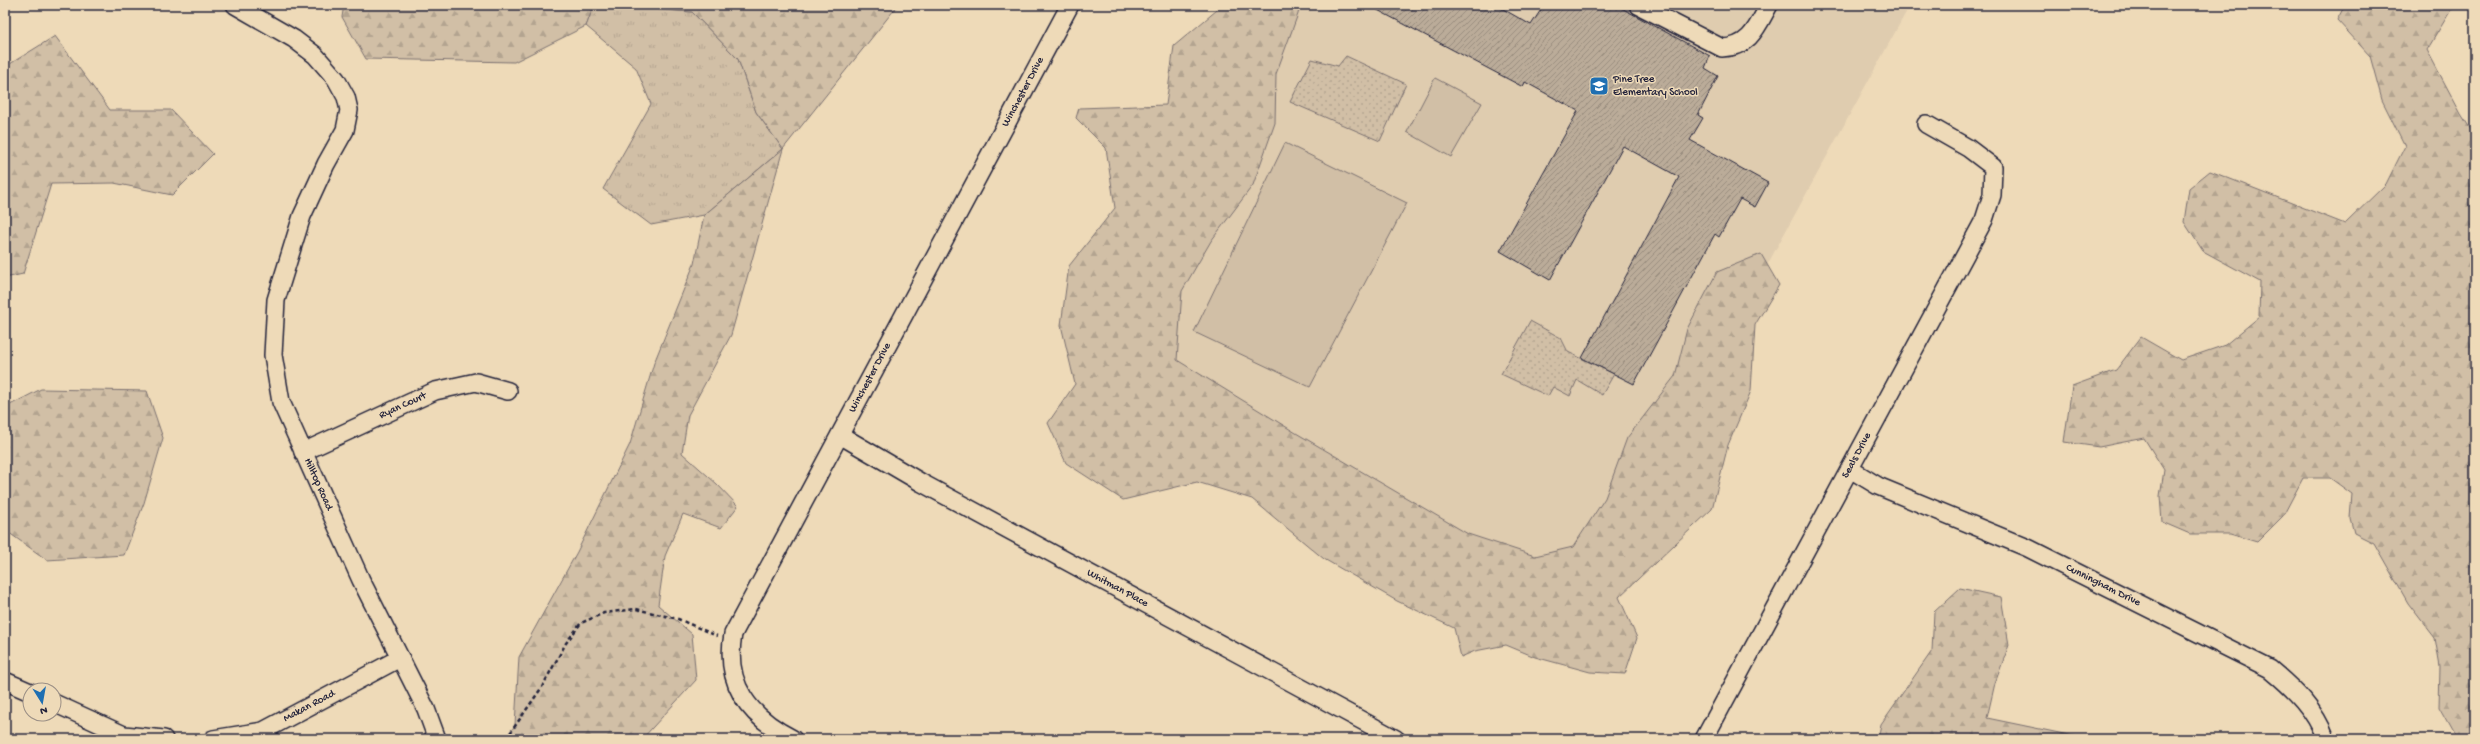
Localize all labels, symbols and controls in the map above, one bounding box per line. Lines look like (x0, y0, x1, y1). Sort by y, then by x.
street label: Winchester Drive (1000, 55, 1047, 129)
place label: Pine Tree Elementary School (1612, 74, 1698, 99)
school or university icon: Pine Tree Elementary School (1588, 75, 1610, 97)
street label: Winchester Drive (847, 341, 894, 415)
street label: Ryan Court (377, 389, 430, 422)
street label: Seals Drive (1840, 430, 1874, 480)
street label: Hilltop Road (301, 457, 336, 514)
street label: Cunningham Drive (2064, 562, 2143, 609)
street label: Whitman Place (1085, 567, 1150, 610)
north arrow (22, 682, 62, 722)
street label: Makan Road (281, 687, 338, 725)
text: N (39, 703, 48, 716)

